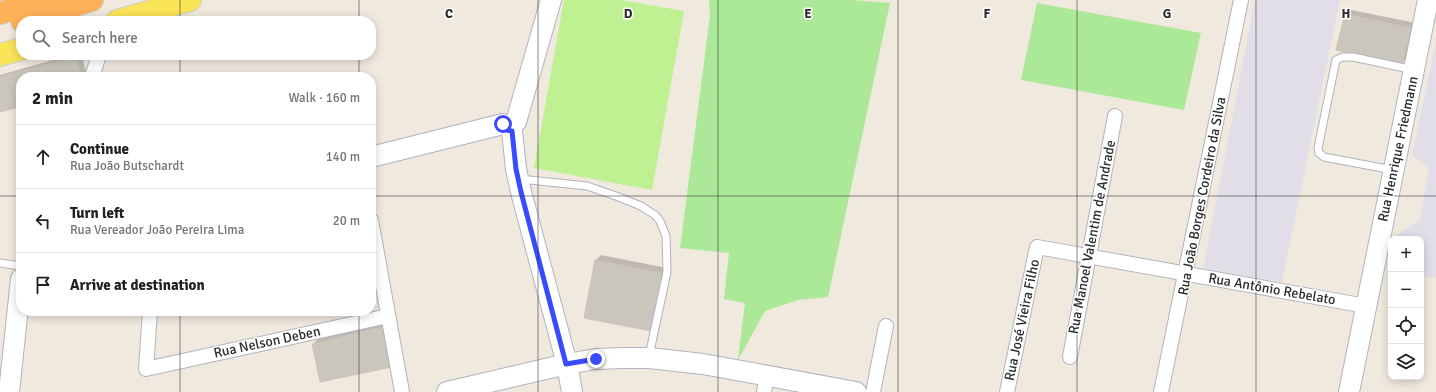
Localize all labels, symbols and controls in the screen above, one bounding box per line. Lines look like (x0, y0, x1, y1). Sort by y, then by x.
text: C (445, 6, 453, 22)
text: D (624, 6, 633, 22)
text: E (804, 6, 812, 22)
text: F (984, 6, 991, 22)
text: G (1163, 6, 1171, 22)
text: H (1342, 6, 1350, 22)
search box (16, 16, 376, 60)
icon: search (30, 27, 52, 49)
text: Search here (62, 29, 138, 47)
street label: Rua Henrique Friedmann (1374, 75, 1422, 223)
text: 2 min (32, 88, 73, 109)
text: Walk · 160 m (289, 90, 360, 106)
street label: Rua João Borges Cordeiro da Silva (1174, 95, 1230, 297)
route start (494, 115, 512, 133)
street label: Rua Manoel Valentim de Andrade (1065, 139, 1119, 335)
text: Continue (70, 140, 129, 158)
icon: ahead (32, 146, 54, 168)
text: 140 m (326, 149, 360, 165)
text: Rua João Butschardt (70, 158, 184, 174)
text: Turn left (70, 204, 124, 222)
icon: left (32, 210, 54, 232)
text: 20 m (333, 213, 360, 229)
text: Rua Vereador João Pereira Lima (70, 222, 244, 238)
map controls (1388, 236, 1424, 380)
button: + (1388, 236, 1424, 272)
street label: Rua José Vieira Filho (1001, 258, 1043, 382)
street label: Rua Antônio Rebelato (1207, 269, 1337, 309)
button: − (1388, 272, 1424, 308)
icon: arrive (32, 274, 54, 296)
text: Arrive at destination (70, 276, 205, 294)
button: locate (1388, 308, 1424, 344)
street label: Rua Nelson Deben (212, 322, 322, 362)
button: layers (1388, 344, 1424, 380)
route end (587, 350, 605, 368)

